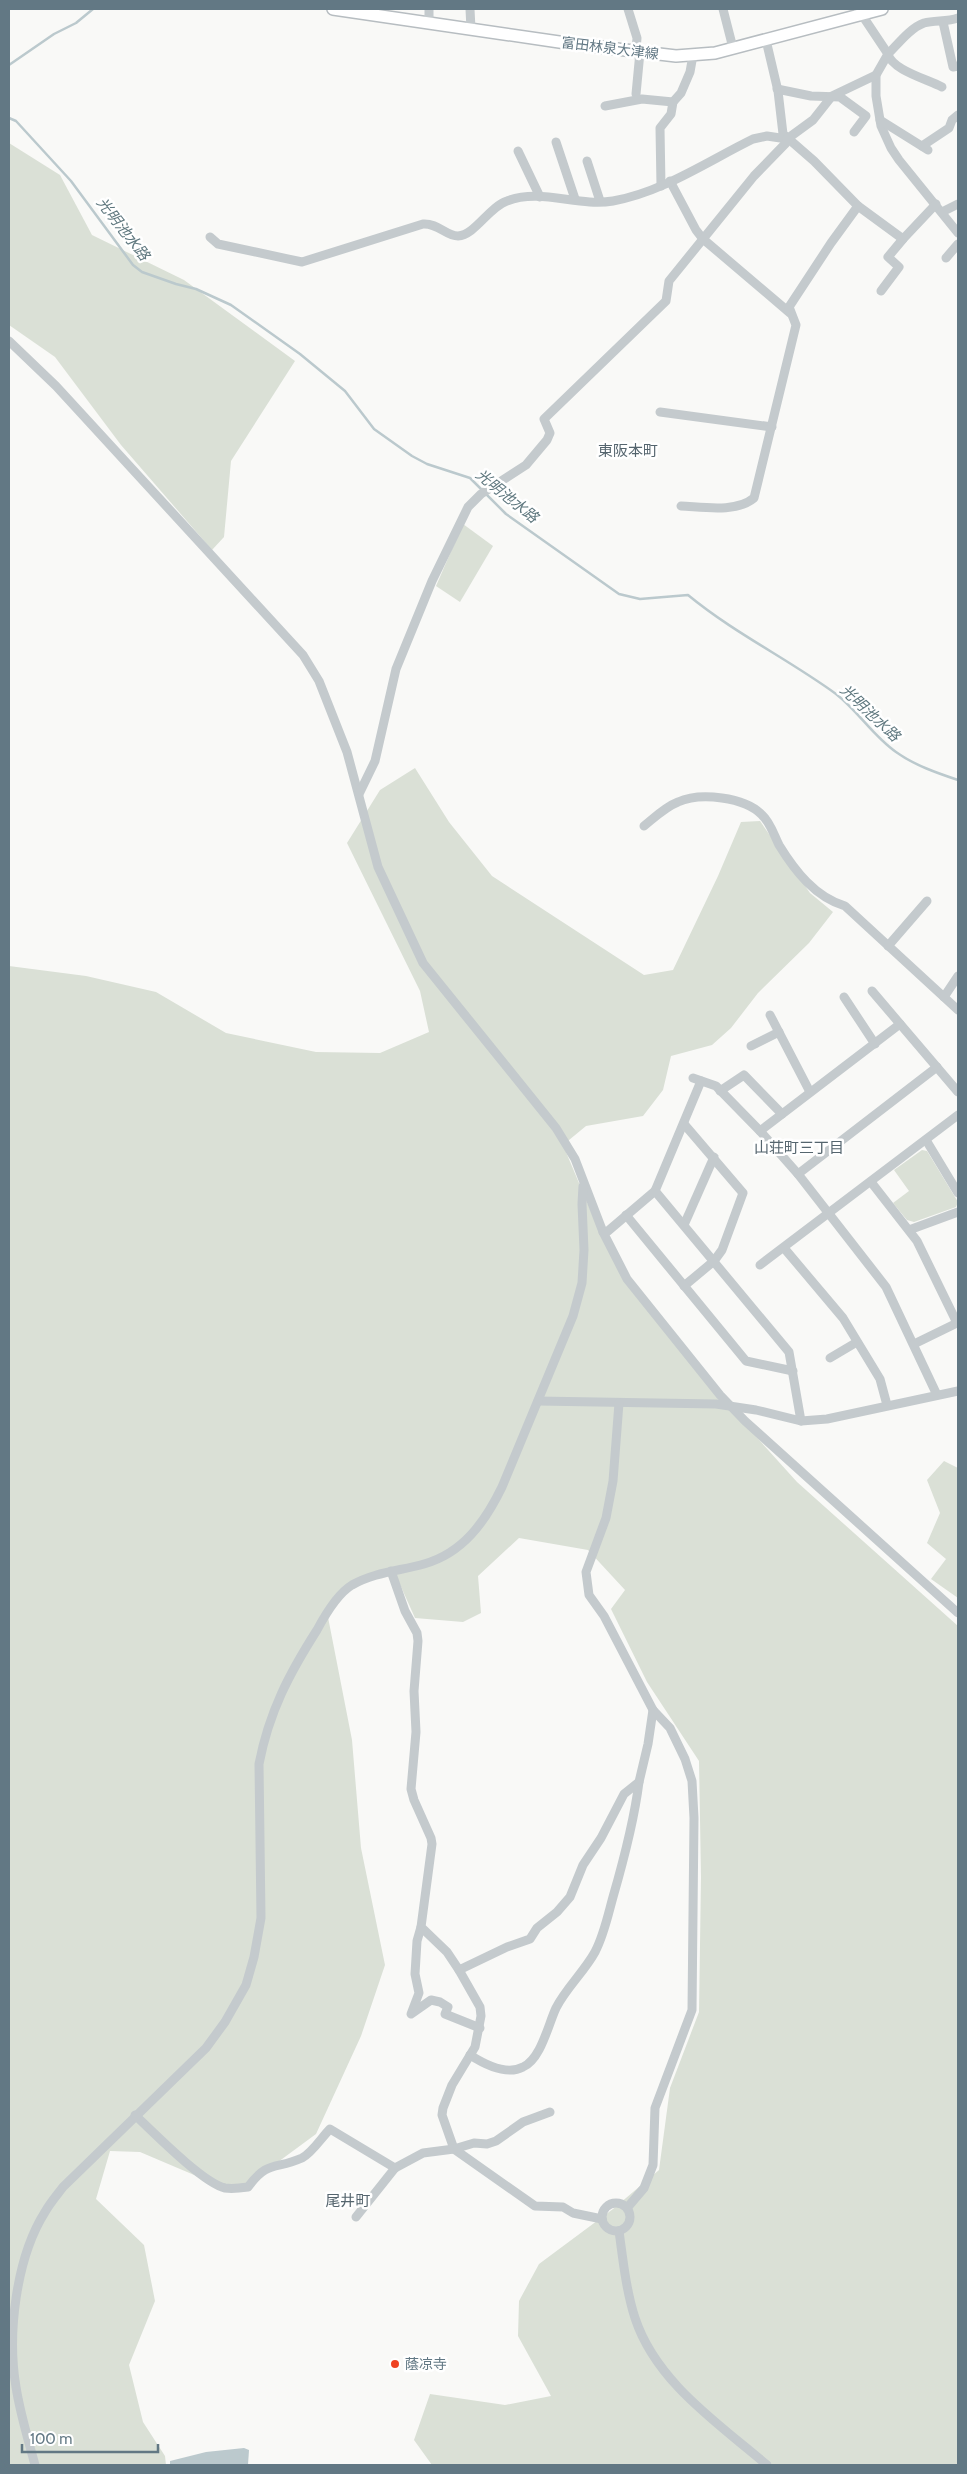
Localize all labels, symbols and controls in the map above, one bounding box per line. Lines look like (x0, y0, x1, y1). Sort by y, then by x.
street label: 富田林泉大津線 (560, 33, 660, 63)
water label: 光明池水路 (93, 194, 154, 266)
district label: 東阪本町 (598, 442, 658, 460)
water label: 光明池水路 (472, 465, 543, 528)
water label: 光明池水路 (836, 681, 905, 747)
district label: 山荘町三丁目 (754, 1139, 844, 1157)
district label: 尾井町 (325, 2192, 371, 2210)
place label: 蔭凉寺 (405, 2355, 447, 2373)
marker: 蔭凉寺 (389, 2358, 401, 2370)
scale bar (22, 2422, 159, 2454)
text: 100 m (30, 2430, 72, 2448)

